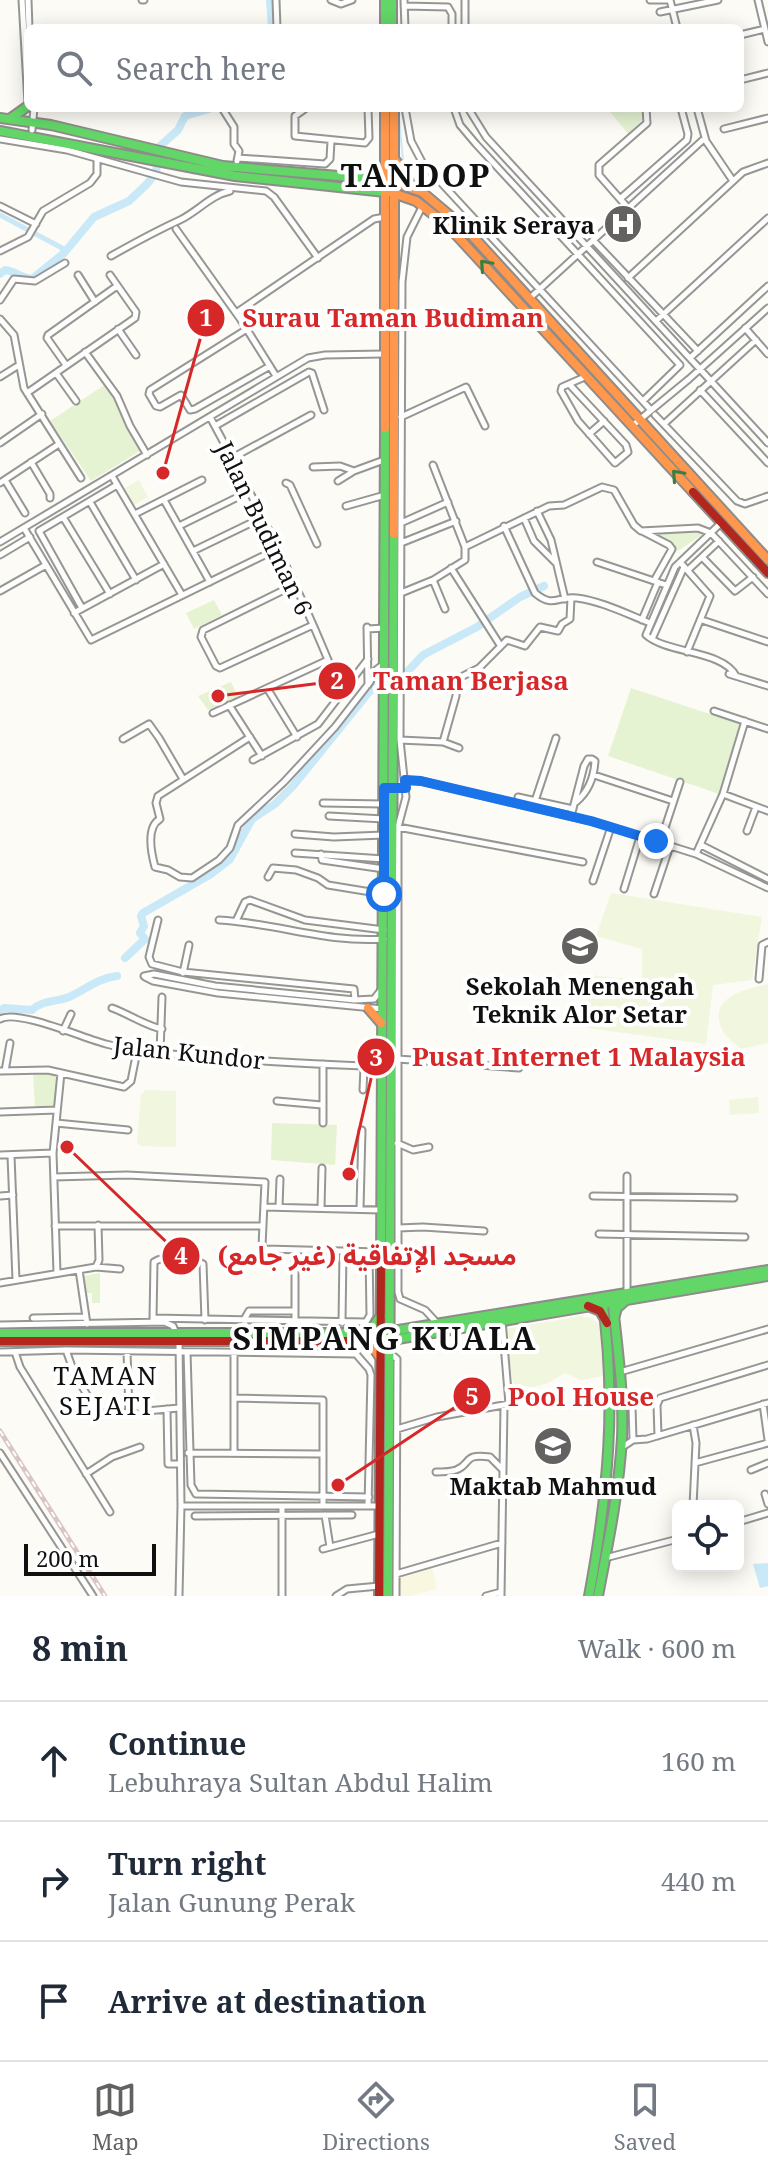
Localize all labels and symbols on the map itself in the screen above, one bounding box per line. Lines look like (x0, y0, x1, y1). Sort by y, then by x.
district label: TANDOP (341, 153, 491, 196)
hospital icon: Klinik Seraya (602, 203, 644, 245)
place label: Klinik Seraya (433, 208, 595, 241)
one-way arrow (480, 260, 494, 275)
callout: Surau Taman Budiman (186, 293, 560, 343)
text: Surau Taman Budiman (242, 299, 544, 335)
text: 1 (199, 300, 213, 333)
street label: Jalan Budiman 6 (208, 435, 321, 620)
one-way arrow (672, 469, 687, 484)
callout: Taman Berjasa (317, 656, 585, 706)
text: Taman Berjasa (373, 662, 569, 698)
text: 2 (330, 663, 344, 696)
route end (638, 823, 674, 859)
route start (366, 876, 402, 912)
school or university icon: Sekolah Menengah Teknik Alor Setar (559, 925, 601, 967)
place label: Sekolah Menengah Teknik Alor Setar (466, 969, 694, 1030)
street label: Jalan Kundor (111, 1028, 266, 1076)
callout: Pusat Internet 1 Malaysia (356, 1032, 762, 1082)
text: Pusat Internet 1 Malaysia (412, 1038, 746, 1074)
text: 3 (369, 1040, 383, 1073)
callout: مسجد الإتفاقية (غير جامع) (161, 1231, 532, 1281)
text: مسجد الإتفاقية (غير جامع) (217, 1237, 517, 1275)
text: 4 (174, 1238, 188, 1271)
district label: SIMPANG KUALA (233, 1316, 537, 1359)
district label: TAMAN SEJATI (53, 1357, 159, 1423)
callout: Pool House (452, 1371, 670, 1421)
text: Pool House (508, 1378, 654, 1414)
text: 5 (465, 1379, 479, 1412)
school or university icon: Maktab Mahmud (532, 1425, 574, 1467)
place label: Maktab Mahmud (450, 1469, 657, 1502)
scale bar (24, 1540, 156, 1576)

